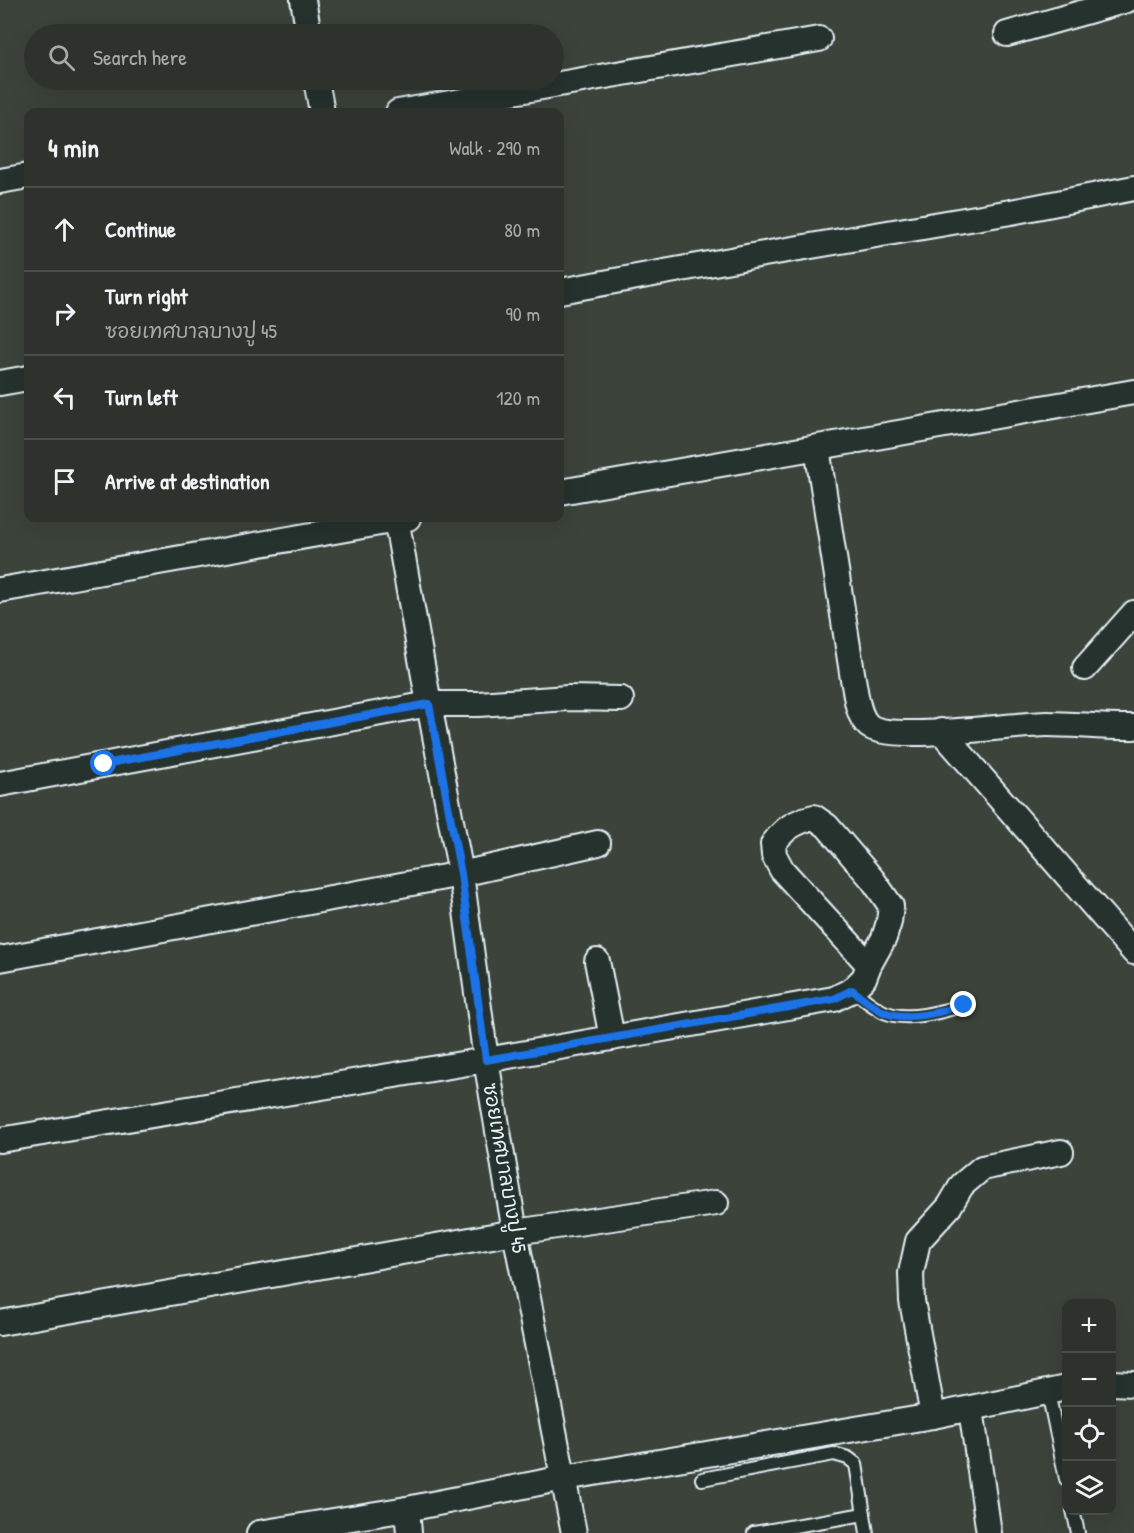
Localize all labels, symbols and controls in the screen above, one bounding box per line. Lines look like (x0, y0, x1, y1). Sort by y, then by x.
search box (24, 24, 564, 90)
icon: search (45, 41, 78, 74)
text: Search here (93, 42, 187, 72)
text: 4 min (48, 130, 99, 165)
text: Walk · 290 m (449, 134, 540, 161)
icon: ahead (48, 213, 81, 246)
text: Continue (105, 214, 176, 244)
text: 80 m (504, 216, 540, 243)
text: Turn right (105, 281, 188, 311)
icon: right (48, 297, 81, 330)
text: 90 m (506, 300, 540, 327)
text: ซอยเทศบาลบางปู 45 (105, 317, 277, 344)
icon: left (48, 381, 81, 414)
text: Turn left (105, 382, 178, 412)
text: 120 m (496, 384, 540, 411)
icon: arrive (48, 465, 81, 498)
text: Arrive at destination (105, 466, 270, 496)
route start (90, 750, 116, 776)
route end (950, 991, 976, 1017)
street label: ซอยเทศบาลบางปู 45 (474, 1081, 534, 1256)
map controls (1062, 1299, 1116, 1515)
button: + (1062, 1299, 1116, 1353)
button: − (1062, 1353, 1116, 1407)
button: locate (1062, 1407, 1116, 1461)
button: layers (1062, 1461, 1116, 1515)

